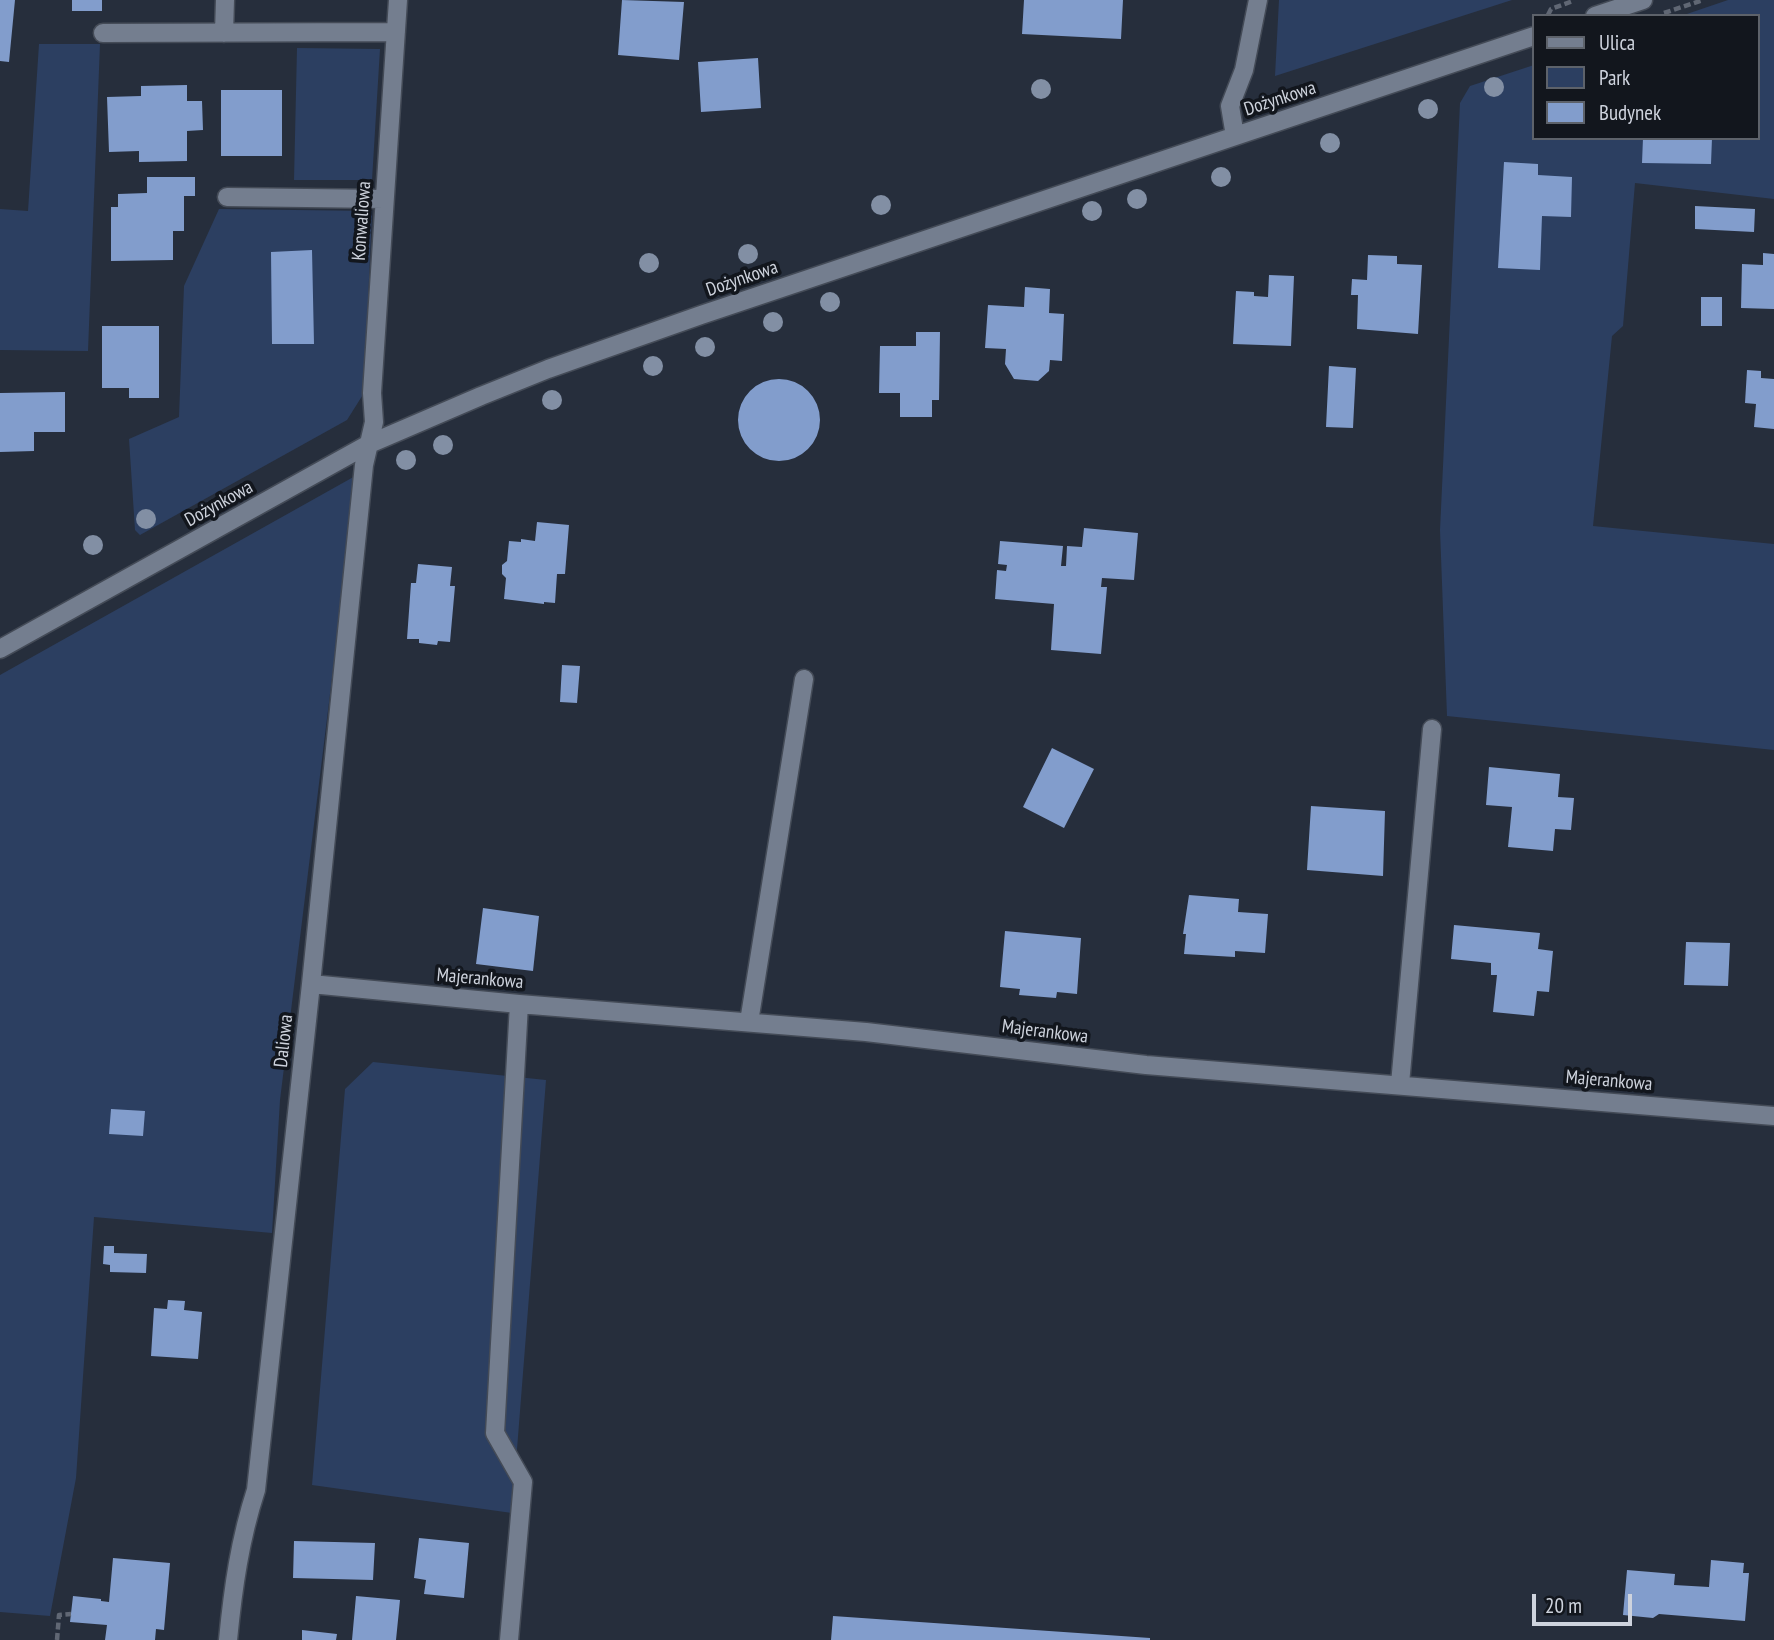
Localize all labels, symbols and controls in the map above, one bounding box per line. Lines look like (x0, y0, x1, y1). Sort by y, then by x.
legend (1532, 14, 1760, 140)
text: Ulica (1599, 29, 1635, 56)
text: Park (1599, 64, 1630, 91)
street label: Dożynkowa (1241, 77, 1319, 121)
text: Budynek (1599, 99, 1661, 126)
street label: Konwaliowa (348, 181, 376, 261)
street label: Dożynkowa (703, 256, 781, 302)
street label: Dożynkowa (181, 476, 257, 532)
street label: Majerankowa (436, 964, 524, 994)
street label: Daliowa (270, 1013, 298, 1069)
street label: Majerankowa (1001, 1015, 1089, 1049)
street label: Majerankowa (1565, 1066, 1653, 1096)
scale bar (1536, 1580, 1636, 1624)
text: 20 m (1545, 1592, 1582, 1619)

